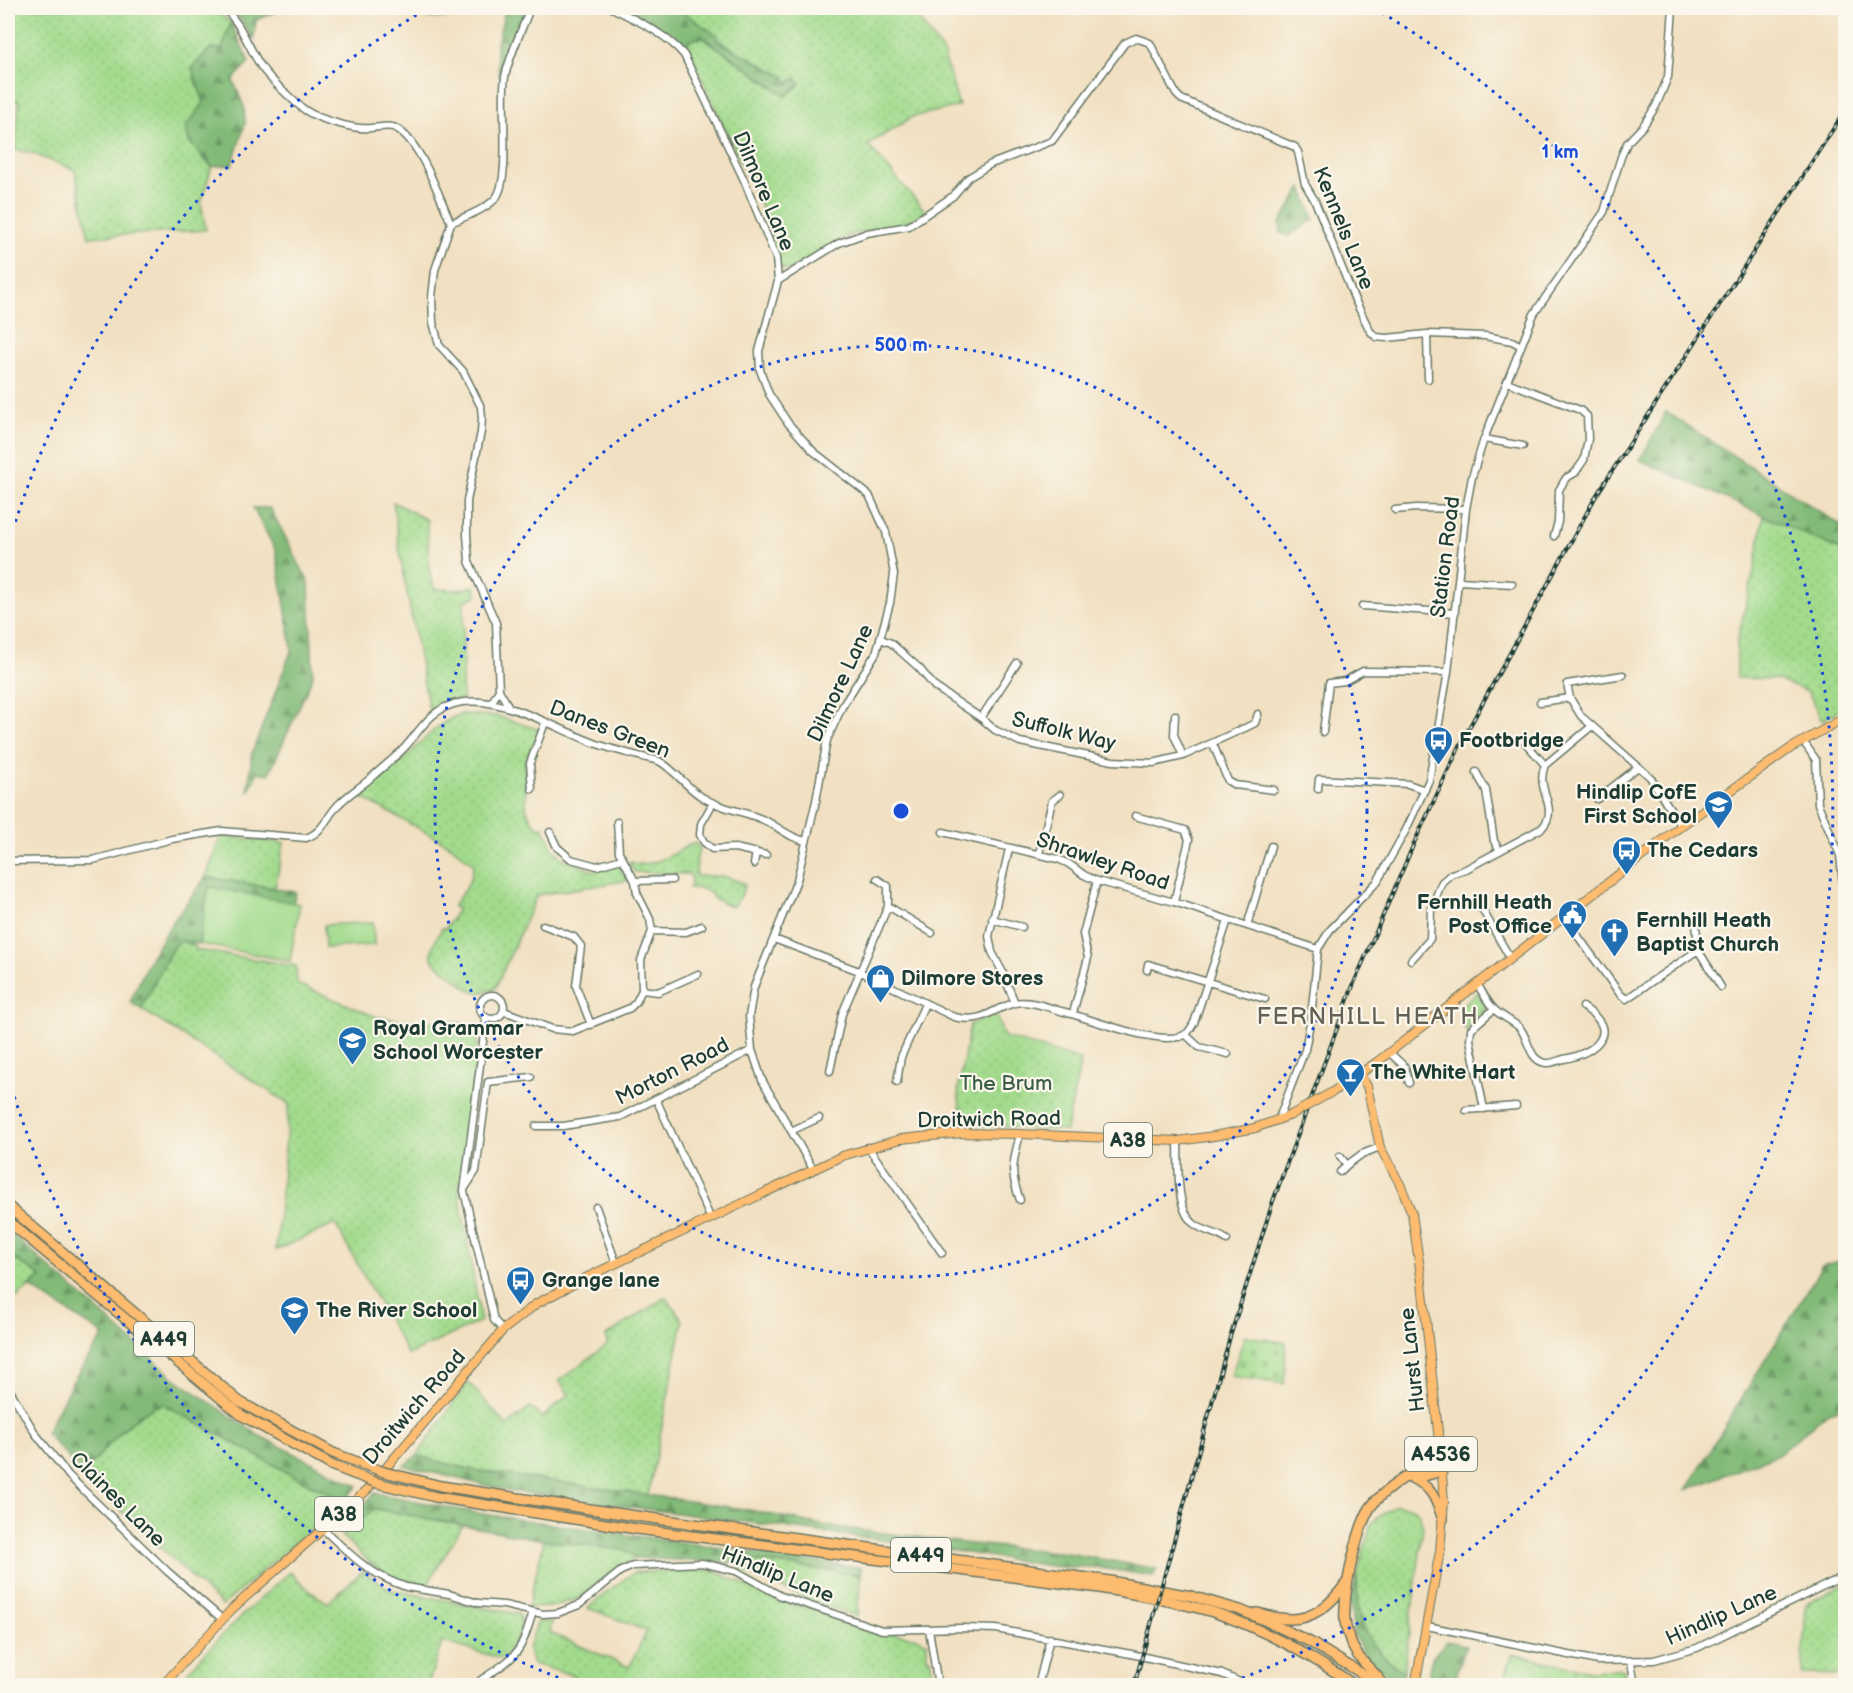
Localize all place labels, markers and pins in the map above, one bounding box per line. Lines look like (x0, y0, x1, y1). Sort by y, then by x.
bus stop icon: Footbridge (1422, 724, 1454, 766)
place label: Footbridge (1459, 728, 1564, 753)
place label: Hindlip CofE First School (1576, 780, 1697, 829)
school or university icon: Hindlip CofE First School (1702, 788, 1734, 830)
centre of rings (891, 801, 911, 821)
bus stop icon: The Cedars (1610, 834, 1642, 876)
place label: The Cedars (1647, 838, 1758, 863)
place label: Fernhill Heath Post Office (1417, 890, 1552, 939)
public building icon: Fernhill Heath Post Office (1557, 898, 1589, 940)
place label: Fernhill Heath Baptist Church (1636, 908, 1779, 957)
church icon: Fernhill Heath Baptist Church (1599, 916, 1631, 958)
shop icon: Dilmore Stores (864, 962, 896, 1004)
place label: Dilmore Stores (901, 966, 1043, 991)
place label: Royal Grammar School Worcester (373, 1016, 543, 1065)
school or university icon: Royal Grammar School Worcester (336, 1024, 368, 1066)
bar icon: The White Hart (1334, 1056, 1366, 1098)
place label: The White Hart (1371, 1060, 1515, 1085)
bus stop icon: Grange lane (505, 1264, 537, 1306)
place label: Grange lane (542, 1268, 660, 1293)
school or university icon: The River School (279, 1294, 311, 1336)
place label: The River School (316, 1298, 477, 1323)

